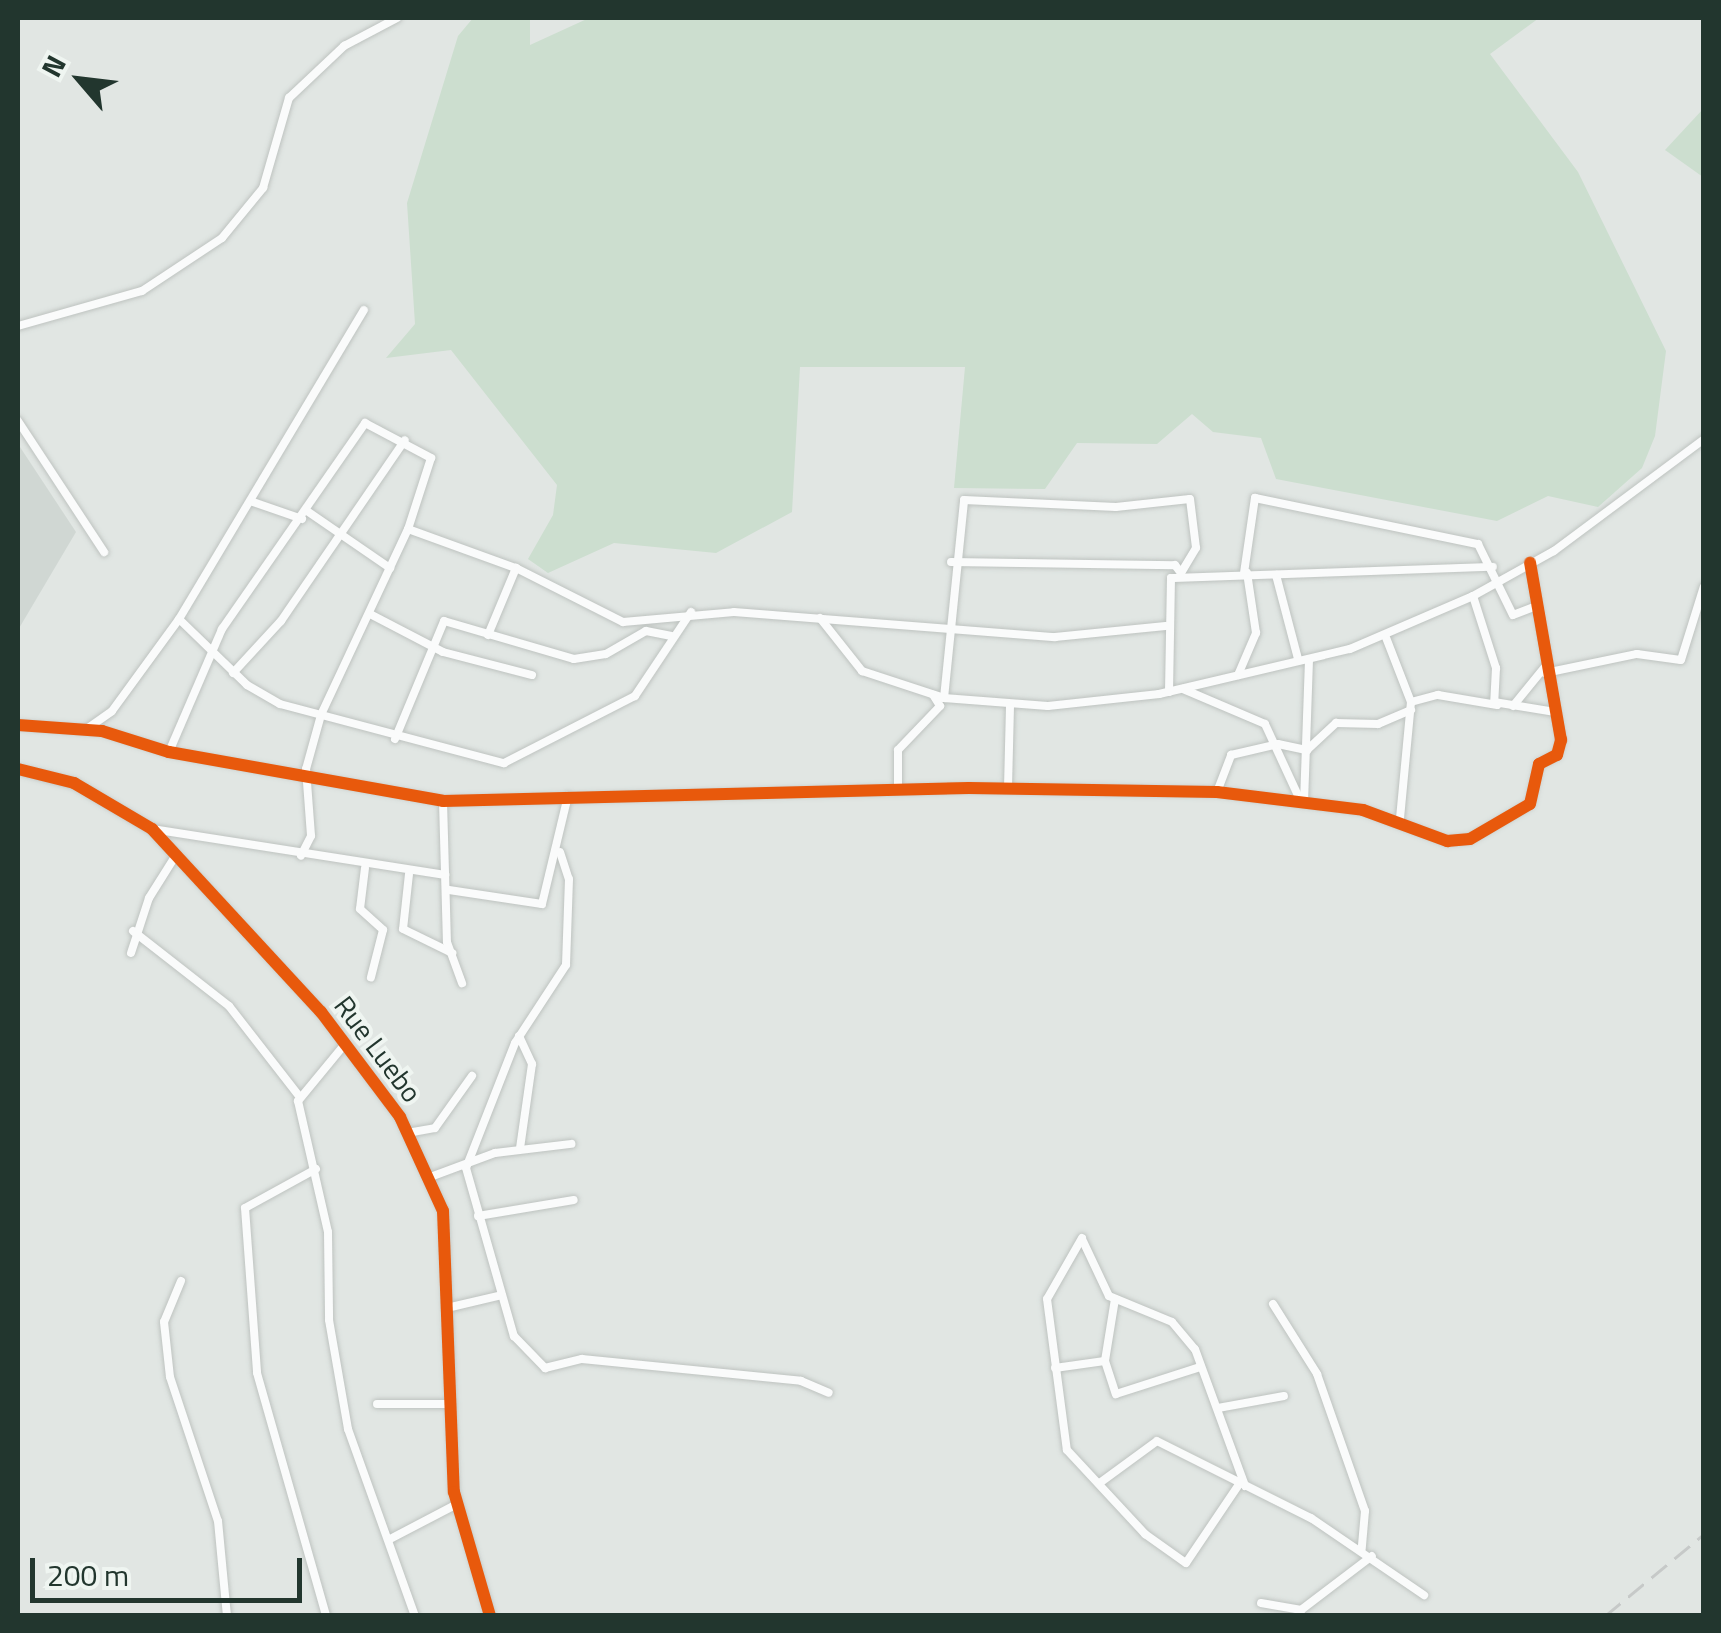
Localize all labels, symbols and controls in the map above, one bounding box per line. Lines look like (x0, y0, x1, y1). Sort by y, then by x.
north arrow (30, 30, 130, 130)
text: N (30, 47, 77, 84)
street label: Rue Luebo (327, 989, 429, 1109)
scale bar (35, 1538, 308, 1600)
text: 200 m (47, 1552, 129, 1598)

